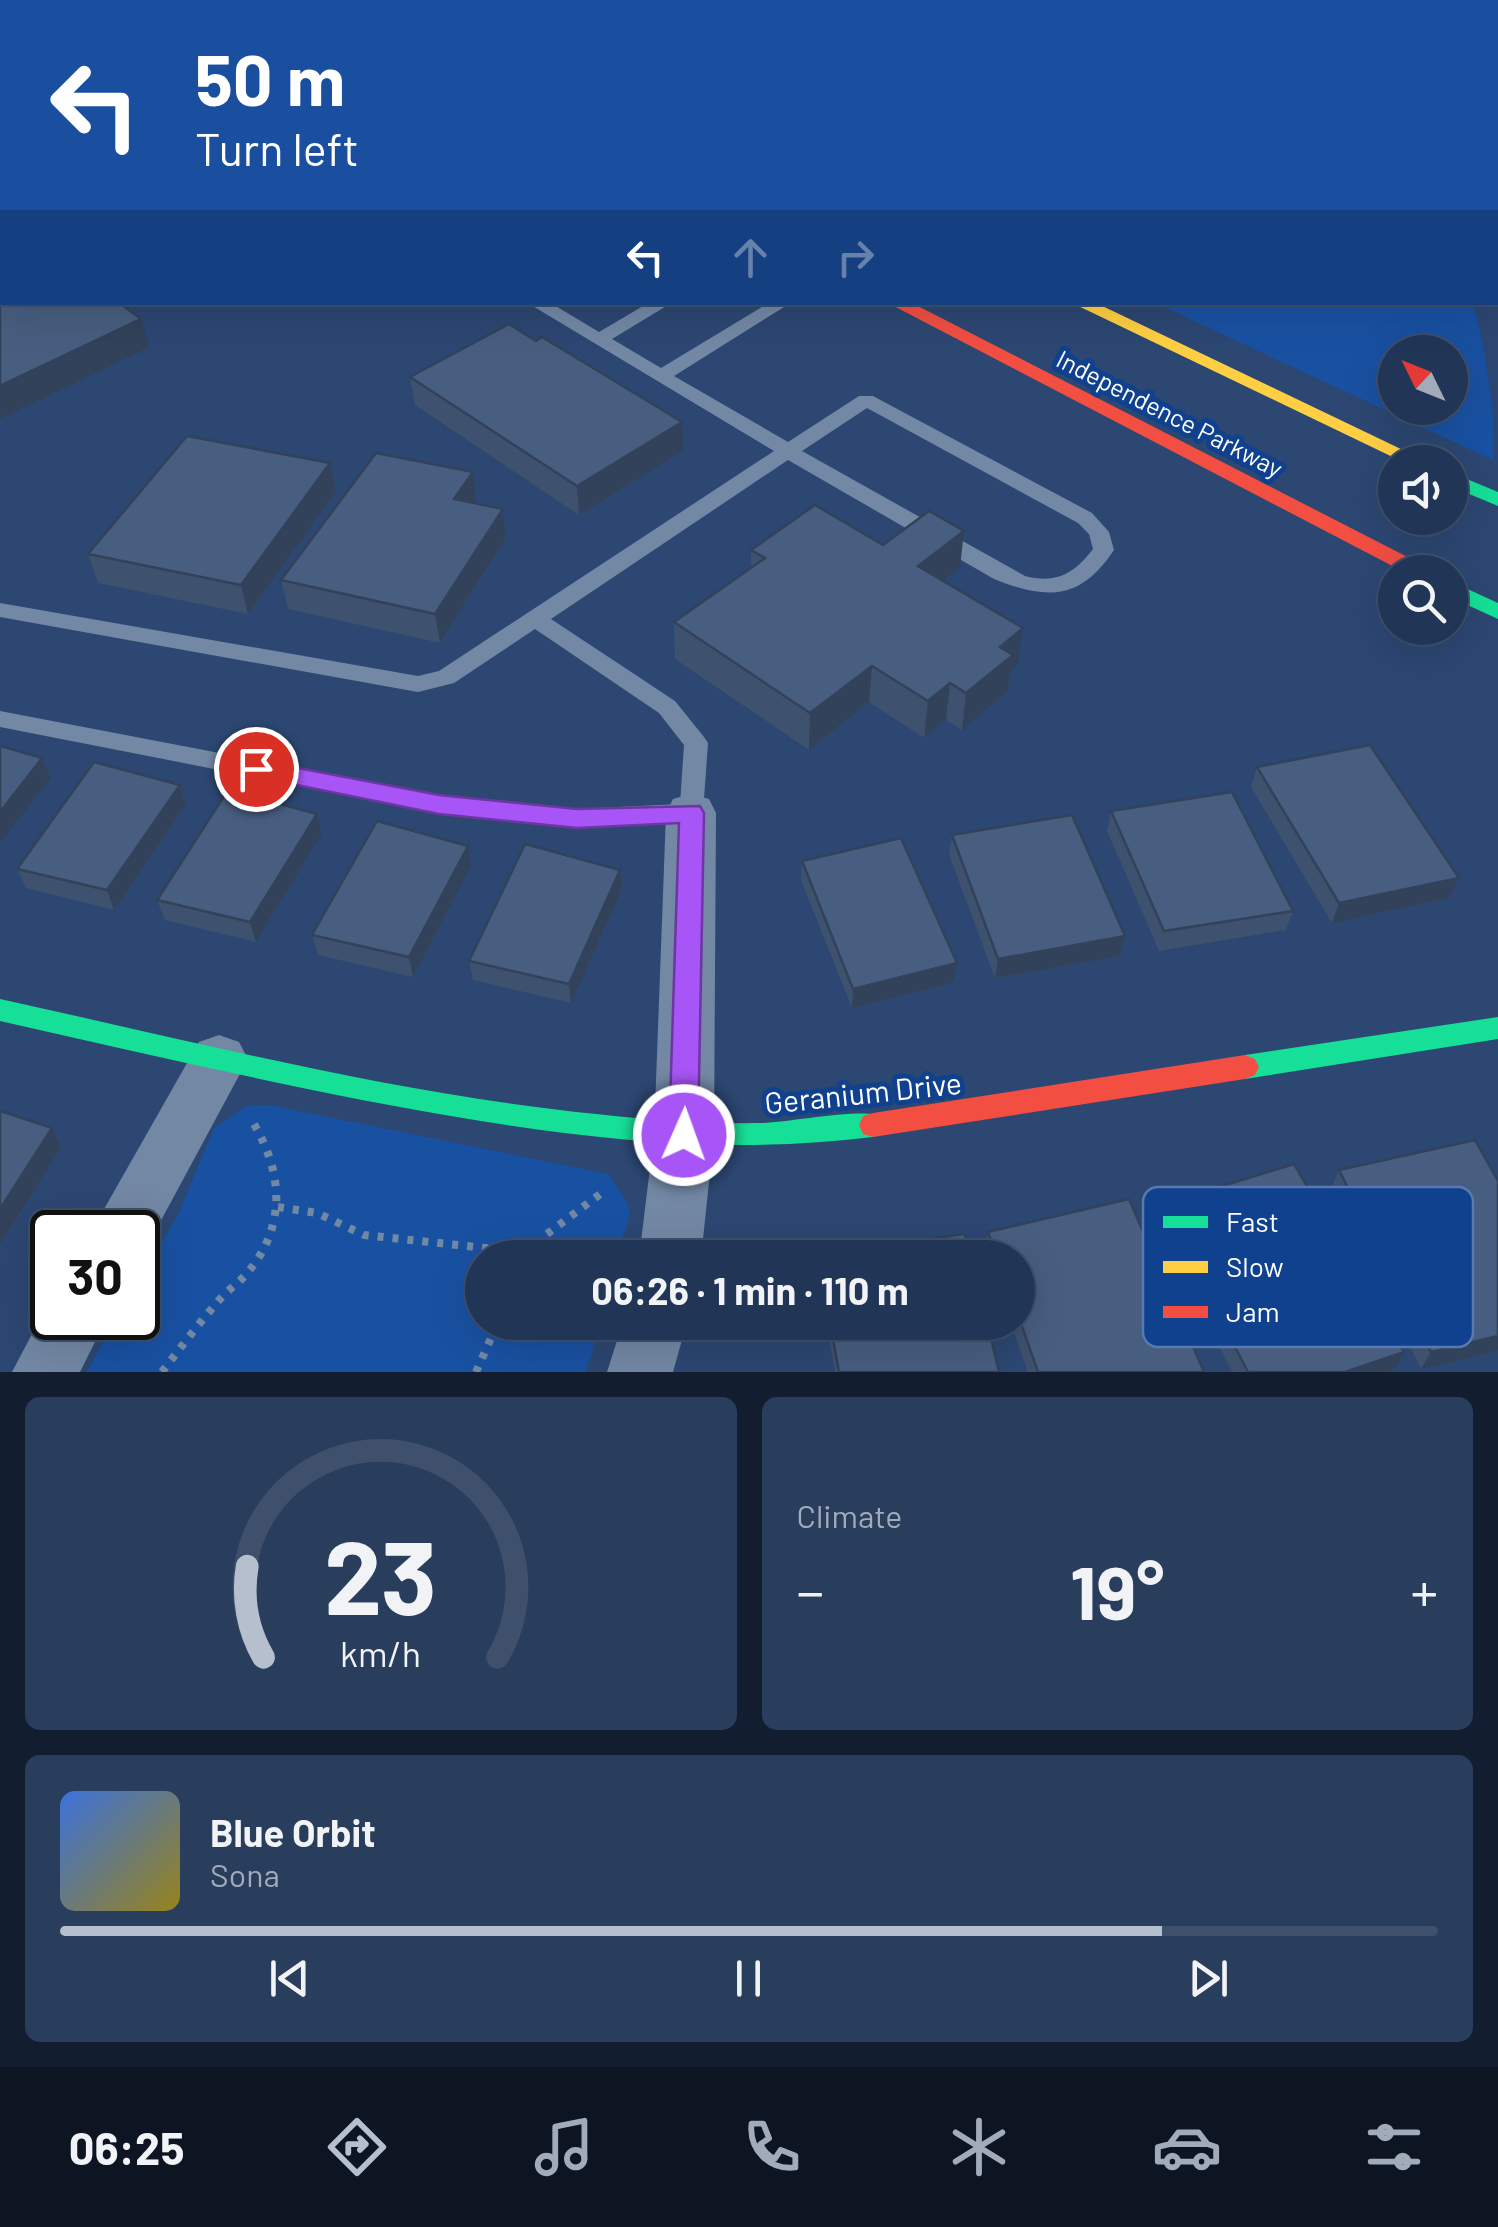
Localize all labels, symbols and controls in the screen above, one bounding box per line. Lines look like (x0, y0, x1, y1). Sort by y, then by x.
text: 50 m (195, 36, 345, 120)
icon: left (30, 40, 160, 170)
text: Turn left (195, 121, 359, 175)
icon: left (618, 230, 673, 285)
icon: ahead (723, 230, 778, 285)
icon: right (828, 230, 883, 285)
north arrow (1378, 335, 1468, 425)
map controls (1378, 335, 1468, 645)
street label: Independence Parkway (1052, 343, 1288, 483)
button: sound (1378, 445, 1468, 535)
button: search (1378, 555, 1468, 645)
pin (214, 727, 299, 812)
icon: arrive (229, 742, 284, 797)
street label: Geranium Drive (763, 1064, 963, 1120)
position arrow (632, 1083, 736, 1187)
legend (1143, 1187, 1473, 1347)
text: Fast (1226, 1204, 1279, 1238)
speed limit sign: 30 (30, 1210, 160, 1340)
text: Slow (1226, 1249, 1284, 1283)
text: 06:26 · 1 min · 110 m (591, 1267, 909, 1313)
text: Jam (1226, 1294, 1280, 1328)
text: Climate (797, 1496, 902, 1534)
text: 23 (324, 1511, 437, 1636)
text: 19° (1070, 1545, 1165, 1635)
text: − (797, 1557, 824, 1623)
text: + (1410, 1557, 1438, 1623)
text: km/h (340, 1631, 421, 1674)
text: Blue Orbit (210, 1809, 376, 1855)
text: Sona (210, 1855, 280, 1893)
icon: previous (262, 1951, 317, 2006)
icon: pause (721, 1951, 776, 2006)
icon: next (1181, 1951, 1236, 2006)
icon: directions (322, 2112, 392, 2182)
icon: music (529, 2112, 599, 2182)
icon: phone (737, 2112, 807, 2182)
icon: climate (944, 2112, 1014, 2182)
icon: car (1152, 2112, 1222, 2182)
icon: filters (1359, 2112, 1429, 2182)
text: 06:25 (69, 2120, 184, 2174)

